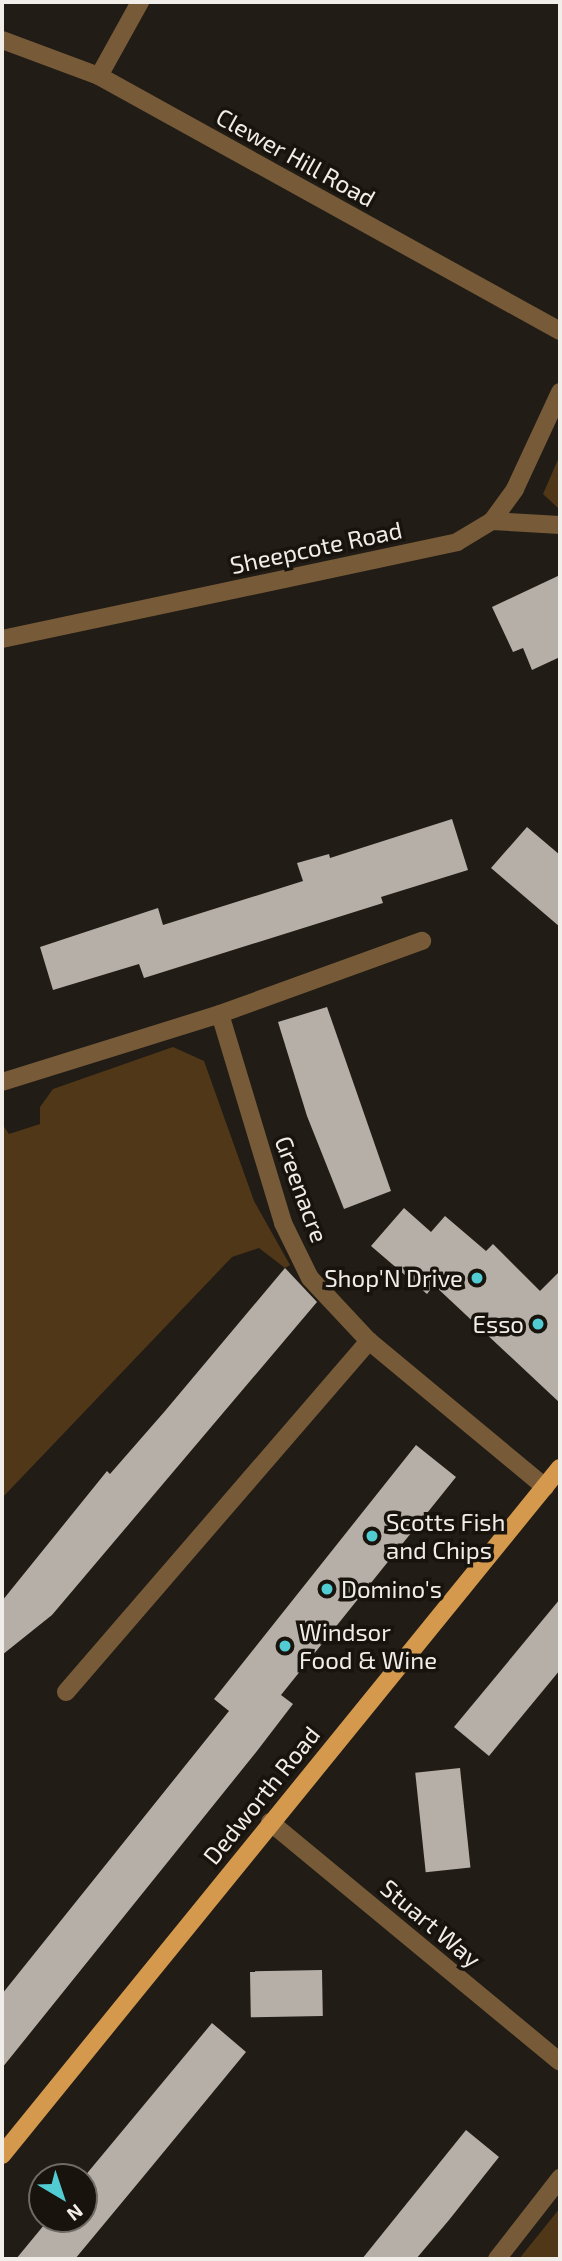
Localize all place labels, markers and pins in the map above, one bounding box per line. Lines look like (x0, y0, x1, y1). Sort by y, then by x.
place label: Shop'N Drive (324, 1264, 463, 1292)
marker: Shop'N Drive (469, 1270, 485, 1286)
place label: Esso (473, 1310, 524, 1338)
marker: Esso (530, 1316, 546, 1332)
place label: Scotts Fish and Chips (386, 1508, 505, 1564)
marker: Scotts Fish and Chips (364, 1528, 380, 1544)
place label: Domino's (341, 1575, 442, 1603)
marker: Domino's (319, 1581, 335, 1597)
place label: Windsor Food & Wine (299, 1618, 437, 1674)
marker: Windsor Food & Wine (277, 1638, 293, 1654)

